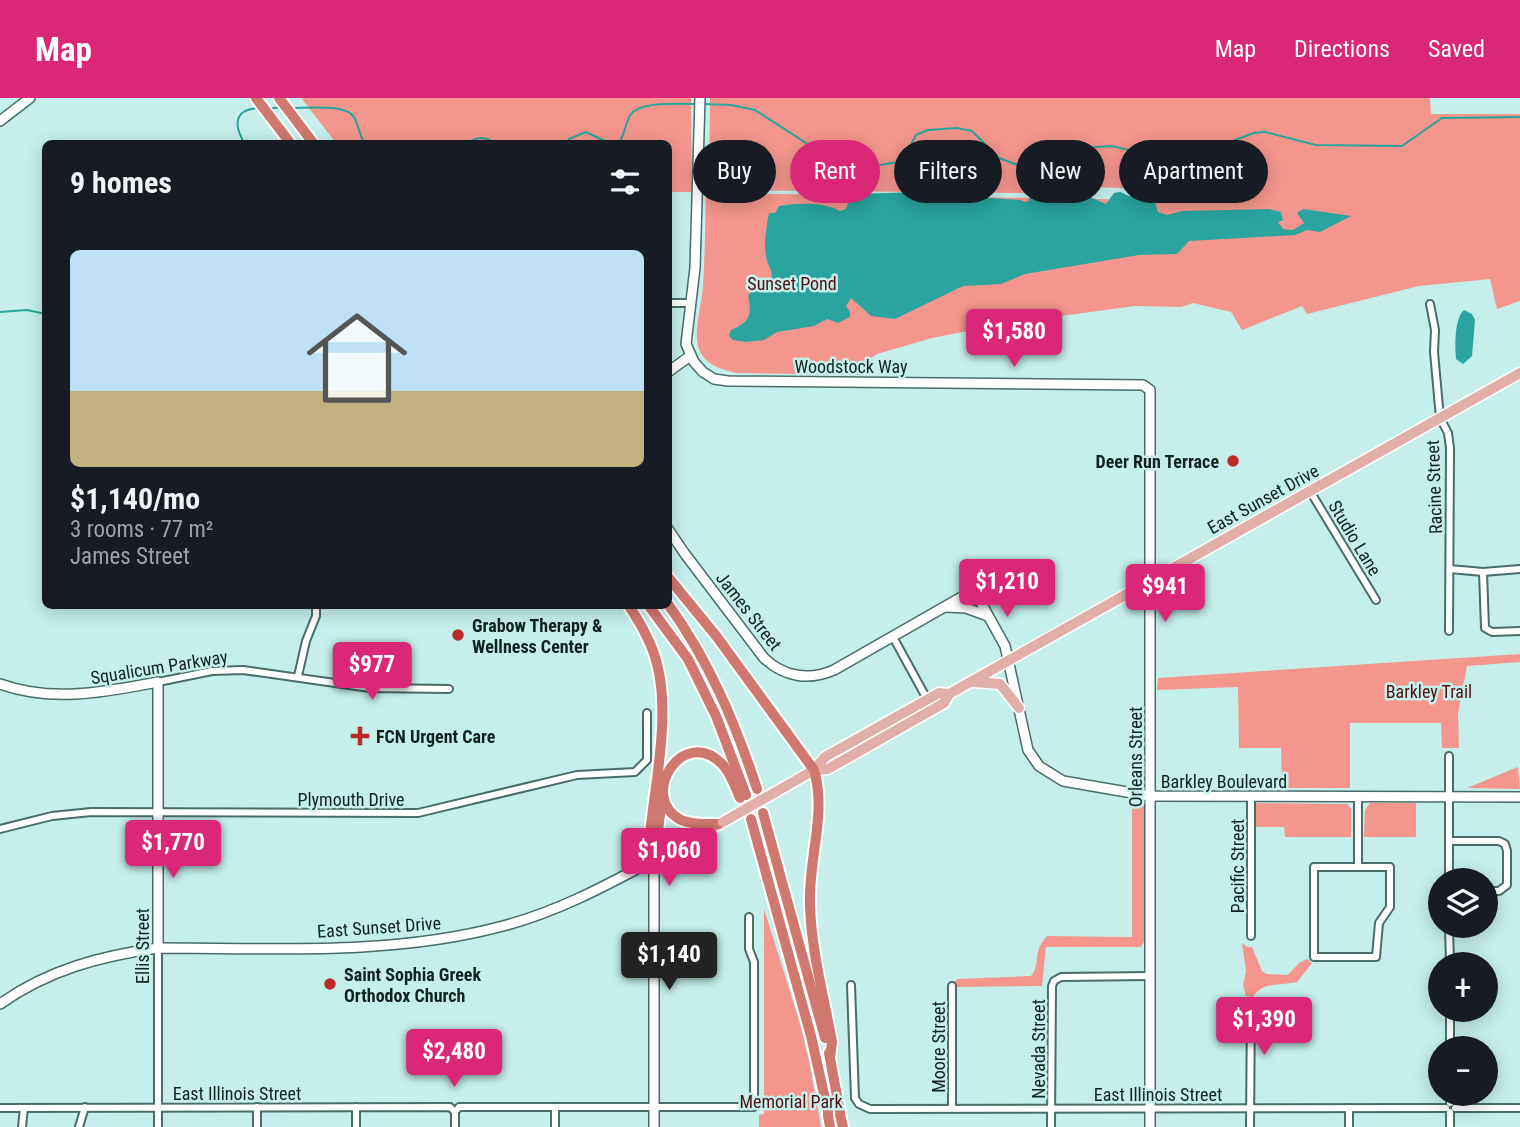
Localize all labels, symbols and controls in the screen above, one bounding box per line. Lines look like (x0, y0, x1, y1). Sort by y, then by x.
text: Map (35, 30, 92, 69)
text: Map (1215, 35, 1256, 63)
text: Directions (1294, 35, 1390, 63)
text: Saved (1428, 35, 1485, 63)
chip: Buy (693, 140, 776, 203)
chip: Rent (790, 140, 880, 203)
chip: Filters (894, 140, 1002, 203)
chip: New (1016, 140, 1105, 203)
chip: Apartment (1119, 140, 1268, 203)
icon: filters (606, 163, 644, 201)
text: 9 homes (70, 165, 172, 200)
park label: Sunset Pond (747, 273, 837, 294)
icon: home (294, 295, 420, 421)
pin: $1,580 (957, 310, 1071, 369)
text: $1,580 (982, 318, 1046, 345)
street label: Woodstock Way (795, 356, 908, 377)
street label: Racine Street (1422, 440, 1446, 534)
place label: Deer Run Terrace (1096, 451, 1219, 472)
marker: Deer Run Terrace (1225, 453, 1241, 469)
street label: East Sunset Drive (1204, 460, 1322, 538)
text: $1,140/mo (70, 481, 200, 516)
street label: Studio Lane (1324, 497, 1386, 579)
text: 3 rooms · 77 m² (70, 516, 213, 543)
text: James Street (70, 543, 190, 570)
pin: $1,210 (950, 560, 1064, 619)
pin: $941 (1124, 564, 1206, 624)
street label: James Street (712, 568, 786, 654)
text: $1,210 (975, 568, 1039, 595)
text: $941 (1142, 573, 1188, 600)
place label: Grabow Therapy & Wellness Center (472, 615, 603, 657)
marker: Grabow Therapy & Wellness Center (450, 627, 466, 643)
pin: $977 (331, 642, 413, 702)
street label: Squalicum Parkway (89, 646, 229, 688)
text: $977 (349, 651, 395, 678)
park label: Barkley Trail (1386, 681, 1472, 702)
street label: Orleans Street (1125, 707, 1146, 807)
marker: FCN Urgent Care (350, 726, 370, 746)
place label: FCN Urgent Care (376, 726, 496, 747)
street label: Barkley Boulevard (1161, 771, 1287, 792)
street label: Plymouth Drive (298, 789, 404, 810)
street label: Pacific Street (1227, 819, 1248, 913)
pin: $1,770 (116, 820, 230, 880)
pin: $1,060 (612, 828, 726, 888)
text: $1,770 (141, 829, 205, 856)
text: $1,060 (637, 837, 701, 864)
map controls (1428, 868, 1498, 1106)
button: layers (1428, 868, 1498, 938)
street label: Ellis Street (132, 908, 153, 984)
street label: East Sunset Drive (316, 912, 442, 942)
pin: $1,140 (612, 932, 726, 992)
text: $1,140 (637, 941, 701, 968)
button: + (1428, 952, 1498, 1022)
place label: Saint Sophia Greek Orthodox Church (344, 964, 481, 1006)
marker: Saint Sophia Greek Orthodox Church (322, 976, 338, 992)
pin: $1,390 (1207, 998, 1321, 1057)
street label: Nevada Street (1028, 999, 1049, 1099)
street label: Moore Street (928, 1001, 949, 1093)
text: $1,390 (1232, 1006, 1296, 1033)
pin: $2,480 (397, 1030, 511, 1089)
button: − (1428, 1036, 1498, 1106)
text: $2,480 (422, 1038, 486, 1065)
street label: East Illinois Street (173, 1083, 301, 1104)
street label: East Illinois Street (1094, 1084, 1222, 1105)
park label: Memorial Park (739, 1091, 843, 1112)

